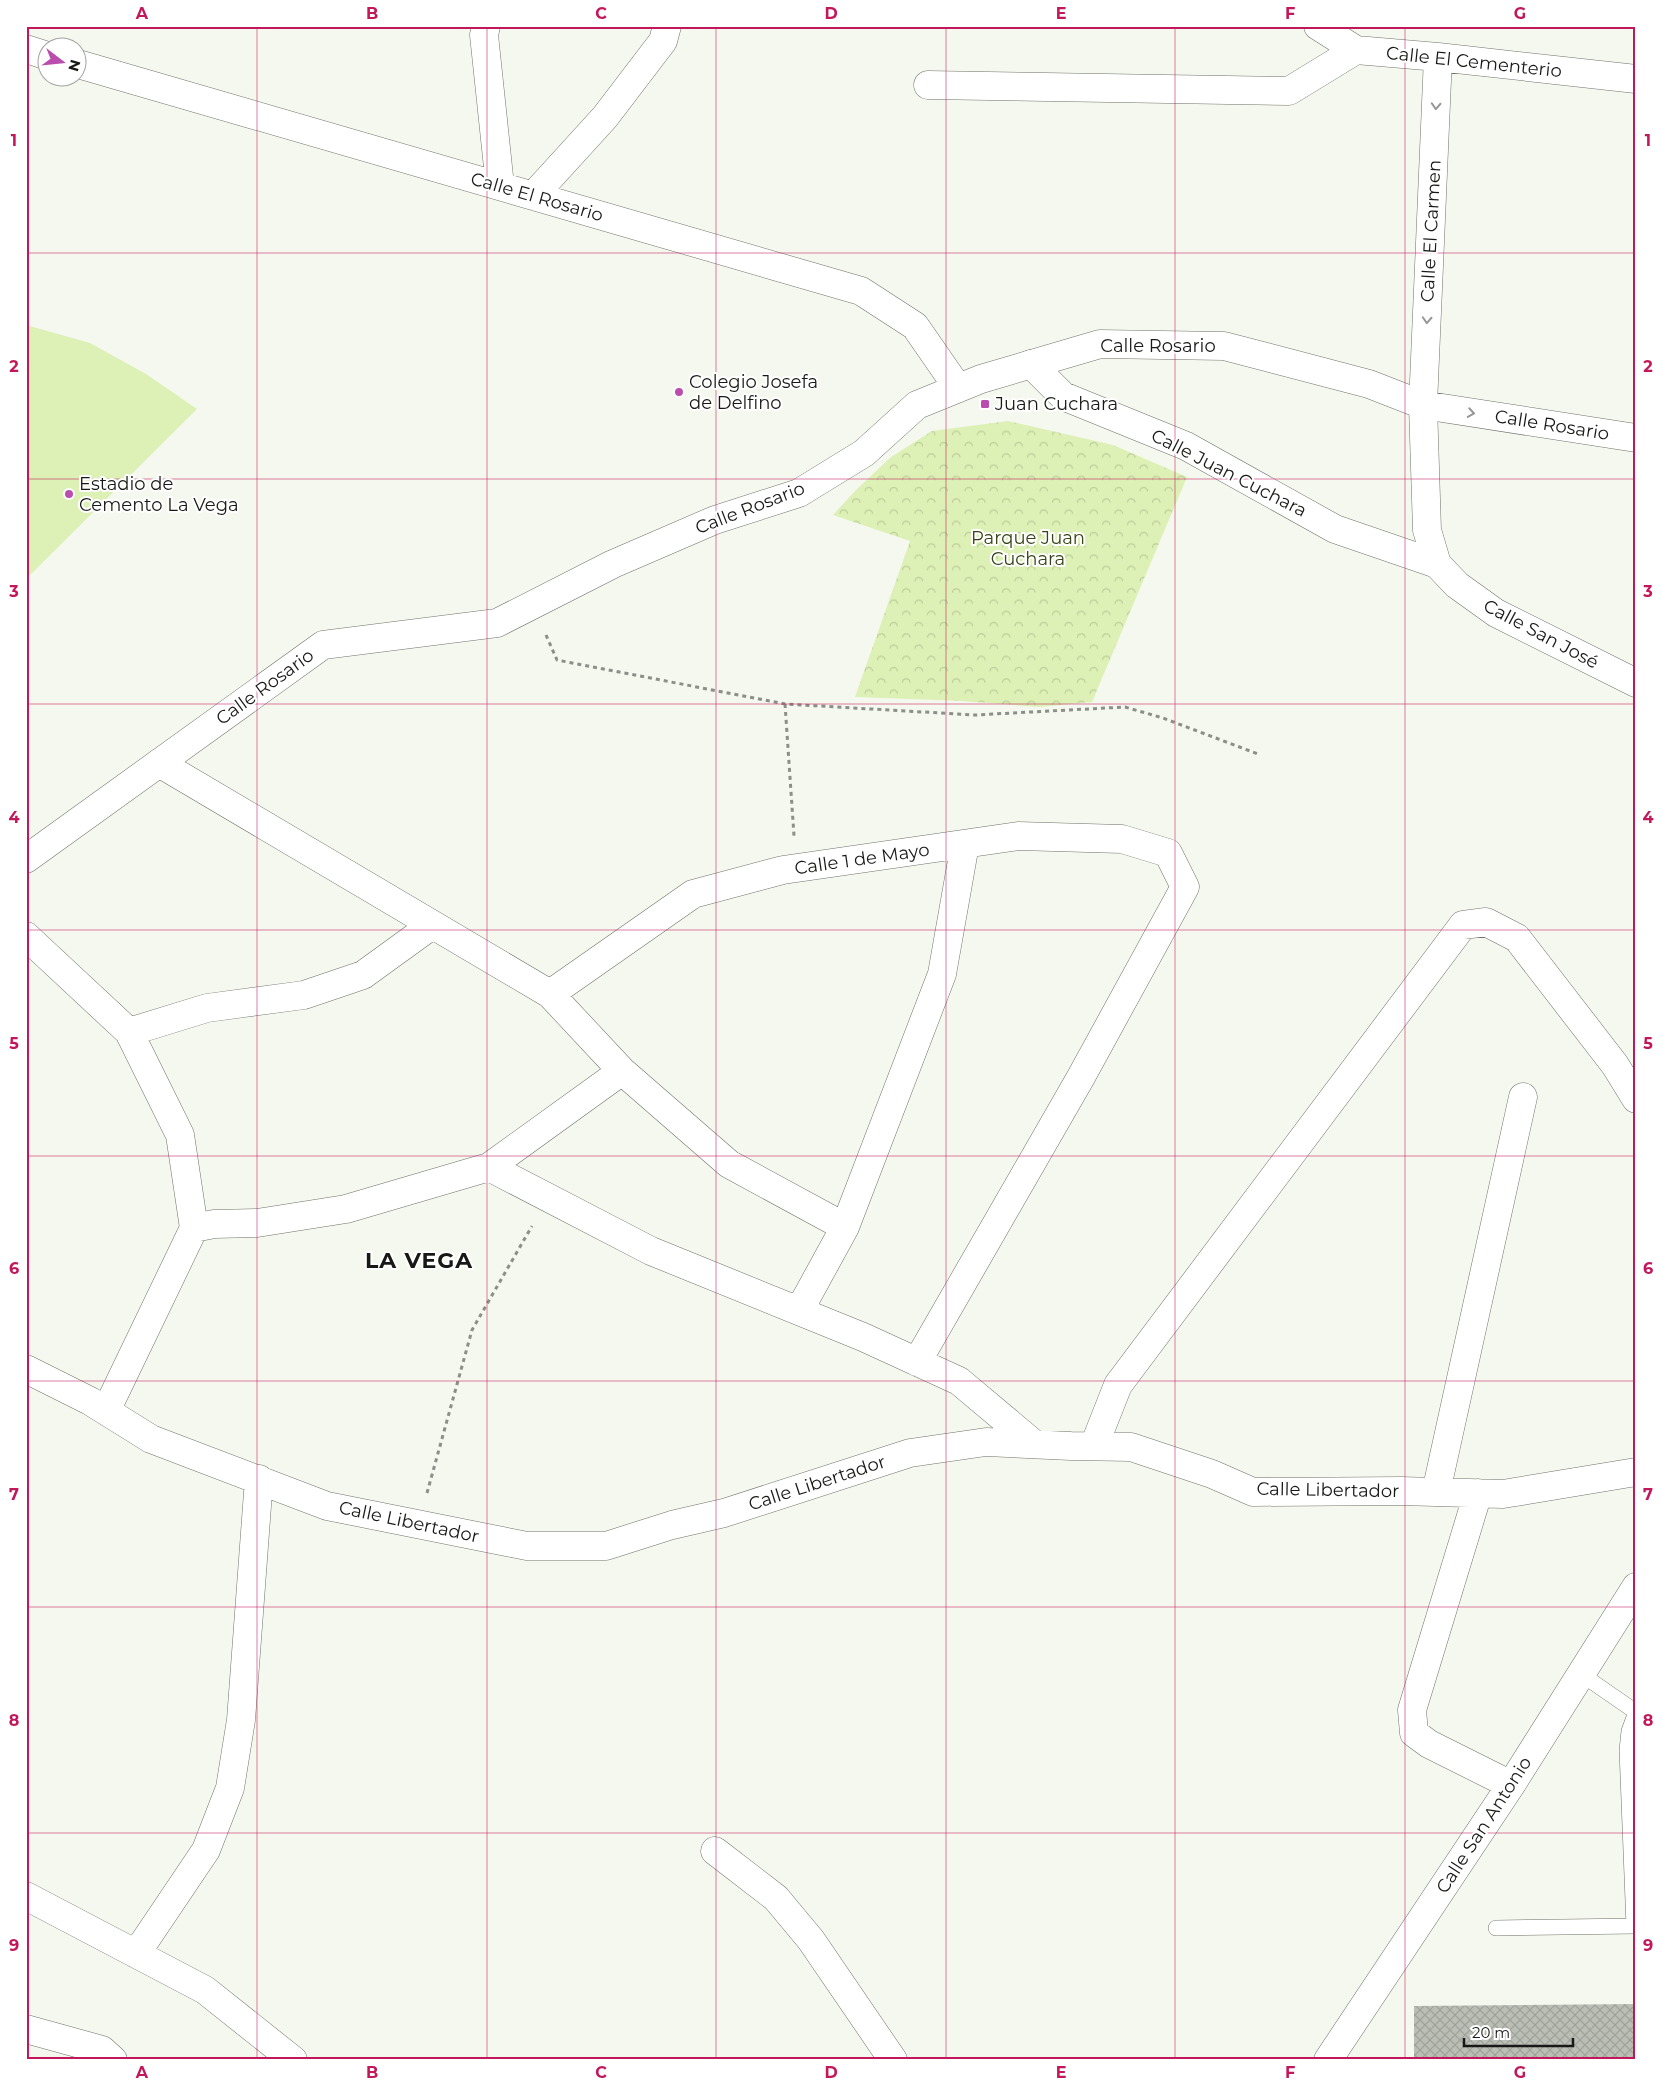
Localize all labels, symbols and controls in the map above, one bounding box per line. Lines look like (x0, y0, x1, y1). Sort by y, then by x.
text: A (135, 4, 149, 23)
text: B (366, 4, 378, 23)
text: C (595, 4, 607, 23)
text: D (824, 4, 838, 23)
text: E (1056, 4, 1066, 23)
text: F (1285, 4, 1295, 23)
text: G (1514, 4, 1526, 23)
north arrow (38, 38, 88, 88)
street label: Calle El Cementerio (1385, 42, 1563, 82)
text: N (64, 58, 85, 74)
one-way arrow (1431, 102, 1441, 110)
text: 1 (11, 131, 17, 150)
text: 1 (1645, 131, 1651, 150)
street label: Calle El Carmen (1416, 159, 1446, 303)
street label: Calle El Rosario (468, 168, 606, 226)
one-way arrow (1421, 317, 1432, 325)
street label: Calle Rosario (1100, 335, 1216, 357)
text: 2 (9, 357, 19, 376)
text: 2 (1643, 357, 1653, 376)
place label: Colegio Josefa de Delfino (689, 371, 818, 414)
marker: Colegio Josefa de Delfino (673, 386, 685, 398)
place label: Juan Cuchara (994, 393, 1118, 415)
marker: Juan Cuchara (979, 398, 991, 410)
street label: Calle Rosario (1493, 405, 1611, 445)
one-way arrow (1467, 407, 1475, 417)
street label: Calle Juan Cuchara (1148, 424, 1310, 522)
place label: Estadio de Cemento La Vega (79, 473, 239, 516)
street label: Calle Rosario (692, 477, 808, 539)
marker: Estadio de Cemento La Vega (63, 488, 75, 500)
park label: Parque Juan Cuchara (971, 527, 1085, 570)
text: 3 (8, 582, 19, 601)
text: 3 (1642, 582, 1653, 601)
street label: Calle San José (1480, 594, 1602, 674)
street label: Calle Rosario (212, 644, 318, 730)
text: 4 (8, 808, 20, 827)
text: 4 (1642, 808, 1654, 827)
street label: Calle 1 de Mayo (793, 839, 931, 879)
text: 5 (9, 1034, 19, 1053)
text: 5 (1643, 1034, 1653, 1053)
district label: LA VEGA (365, 1247, 473, 1274)
text: 6 (9, 1259, 19, 1278)
text: 6 (1643, 1259, 1653, 1278)
street label: Calle Libertador (746, 1450, 888, 1516)
street label: Calle Libertador (1256, 1478, 1400, 1502)
text: 7 (9, 1485, 19, 1504)
text: 7 (1643, 1485, 1653, 1504)
street label: Calle Libertador (337, 1496, 481, 1548)
text: 8 (9, 1711, 19, 1730)
text: 8 (1643, 1711, 1653, 1730)
street label: Calle San Antonio (1432, 1752, 1536, 1898)
text: 9 (9, 1936, 19, 1955)
text: 9 (1643, 1936, 1653, 1955)
scale bar (1464, 2016, 1573, 2048)
text: 20 m (1472, 2023, 1510, 2042)
text: A (135, 2063, 149, 2082)
text: B (366, 2063, 378, 2082)
text: C (595, 2063, 607, 2082)
text: D (824, 2063, 838, 2082)
text: E (1056, 2063, 1066, 2082)
text: F (1285, 2063, 1295, 2082)
text: G (1514, 2063, 1526, 2082)

